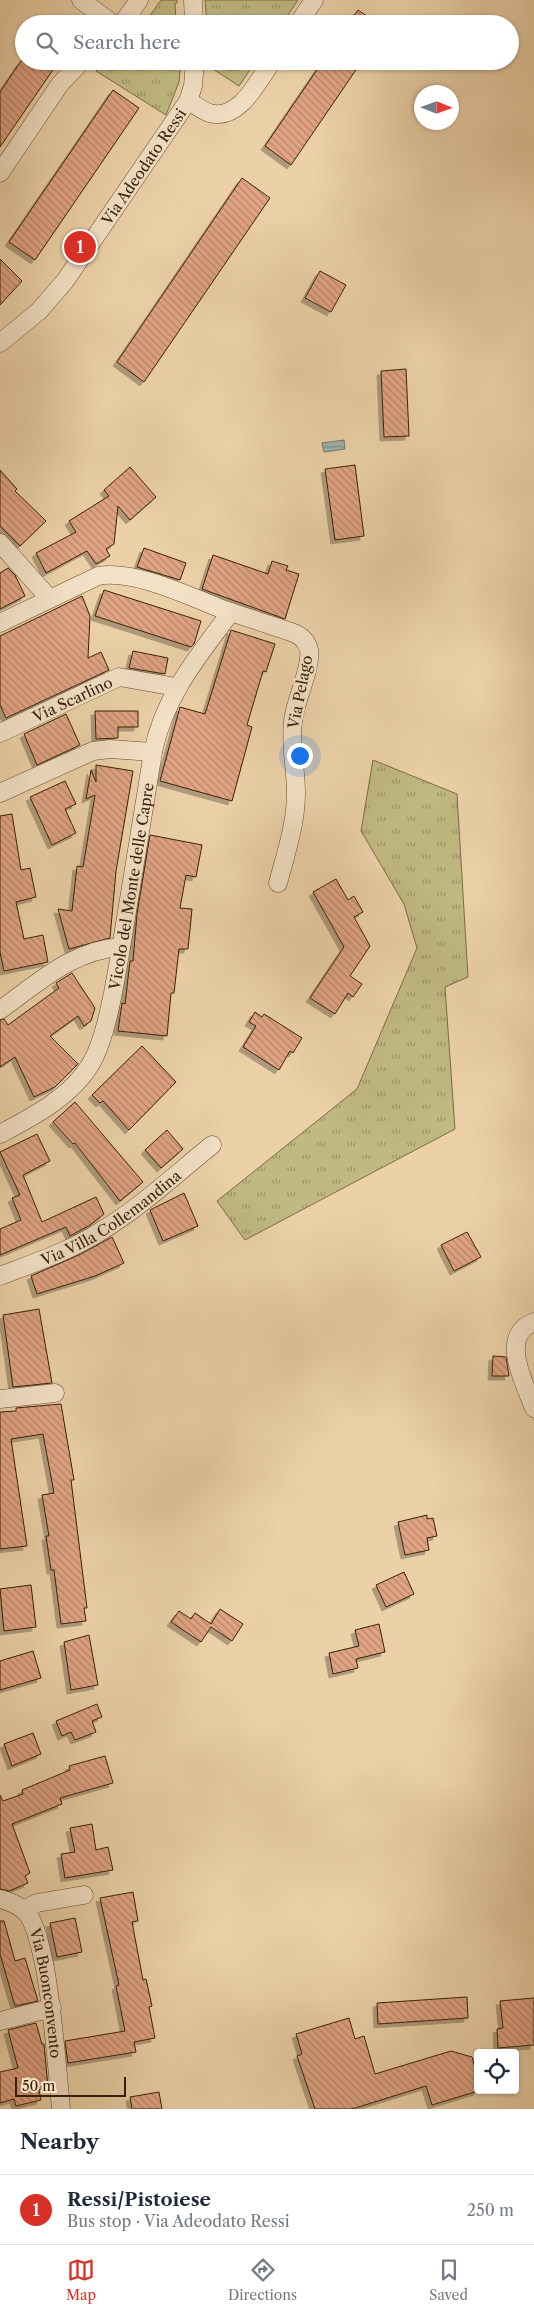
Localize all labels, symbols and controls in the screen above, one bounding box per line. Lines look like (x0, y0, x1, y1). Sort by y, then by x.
search box (15, 15, 519, 70)
icon: search (33, 29, 61, 57)
text: Search here (73, 31, 181, 54)
north arrow (414, 85, 459, 130)
street label: Via Adeodato Ressi (96, 104, 190, 229)
pin: 1 (64, 228, 96, 266)
street label: Via Pelago (283, 654, 316, 731)
street label: Via Scarlino (29, 672, 115, 726)
your location (287, 743, 313, 769)
street label: Vicolo del Monte delle Capre (104, 781, 157, 992)
street label: Via Villa Collemandina (37, 1166, 185, 1269)
street label: Via Buonconvento (26, 1925, 66, 2059)
map controls (474, 2049, 519, 2094)
button: locate (474, 2049, 519, 2094)
scale bar (15, 2074, 126, 2097)
text: 50 m (22, 2077, 55, 2095)
text: Nearby (20, 2129, 99, 2154)
text: Ressi/Pistoiese (67, 2188, 211, 2211)
text: 1 (32, 2200, 40, 2220)
text: 250 m (467, 2200, 514, 2220)
text: Bus stop · Via Adeodato Ressi (67, 2211, 290, 2231)
tab: Map (66, 2256, 96, 2304)
tab: Directions (228, 2256, 297, 2304)
tab: Saved (429, 2256, 468, 2304)

